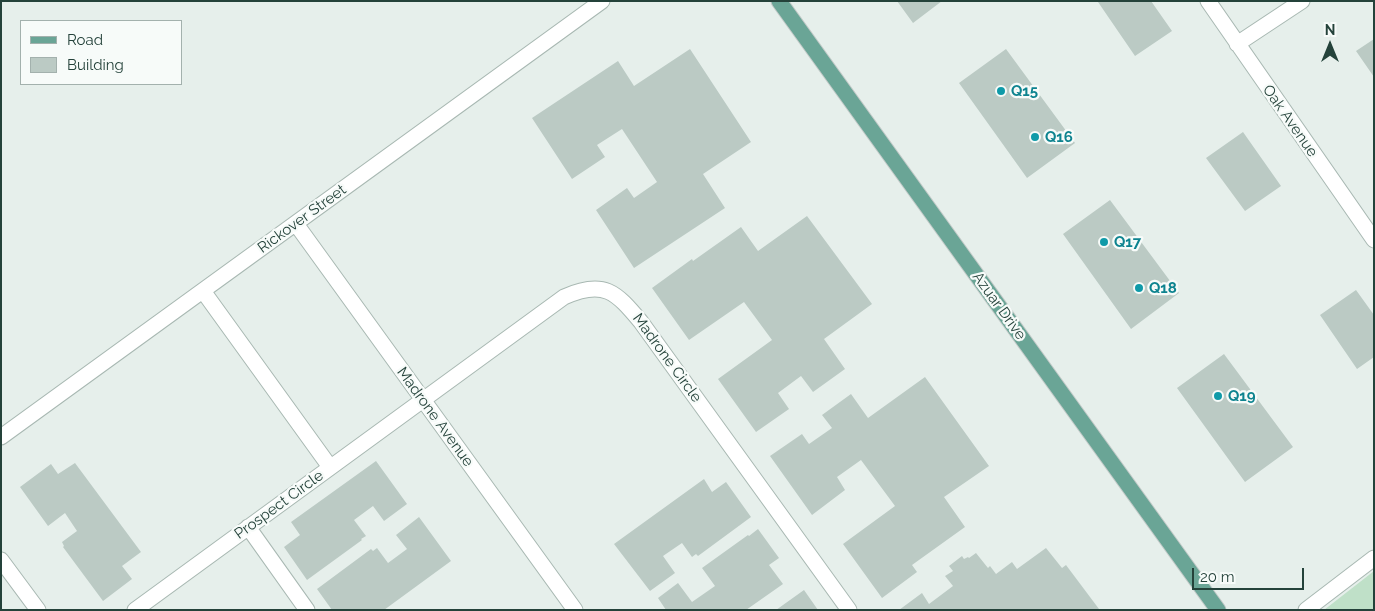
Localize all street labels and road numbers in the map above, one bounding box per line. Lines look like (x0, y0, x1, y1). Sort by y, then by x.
street label: Oak Avenue (1259, 82, 1321, 160)
street label: Rickover Street (254, 181, 350, 257)
street label: Azuar Drive (968, 269, 1030, 343)
street label: Madrone Circle (629, 310, 705, 406)
street label: Madrone Avenue (393, 364, 477, 470)
street label: Prospect Circle (231, 467, 327, 543)

